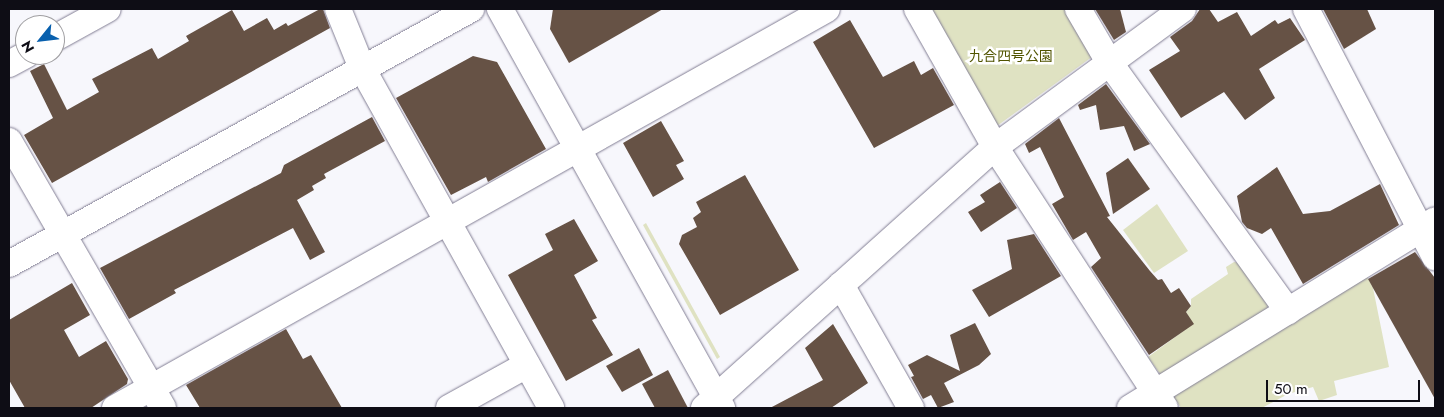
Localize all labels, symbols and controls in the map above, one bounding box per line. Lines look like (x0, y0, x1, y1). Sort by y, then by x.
north arrow (15, 15, 65, 65)
text: N (16, 37, 39, 57)
park label: 九合四号公園 (969, 48, 1053, 64)
scale bar (1269, 370, 1423, 402)
text: 50 m (1274, 378, 1308, 400)

